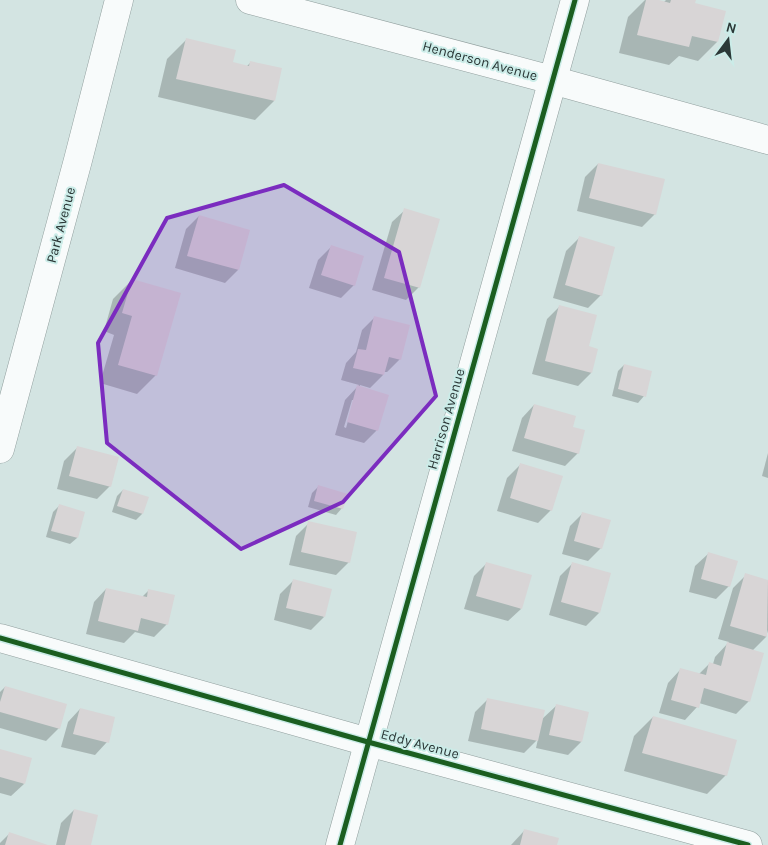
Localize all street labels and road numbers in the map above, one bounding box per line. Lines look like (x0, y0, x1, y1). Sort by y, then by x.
street label: Henderson Avenue (421, 37, 539, 85)
street label: Park Avenue (43, 185, 79, 265)
street label: Harrison Avenue (423, 367, 469, 471)
street label: Eddy Avenue (379, 725, 461, 763)

